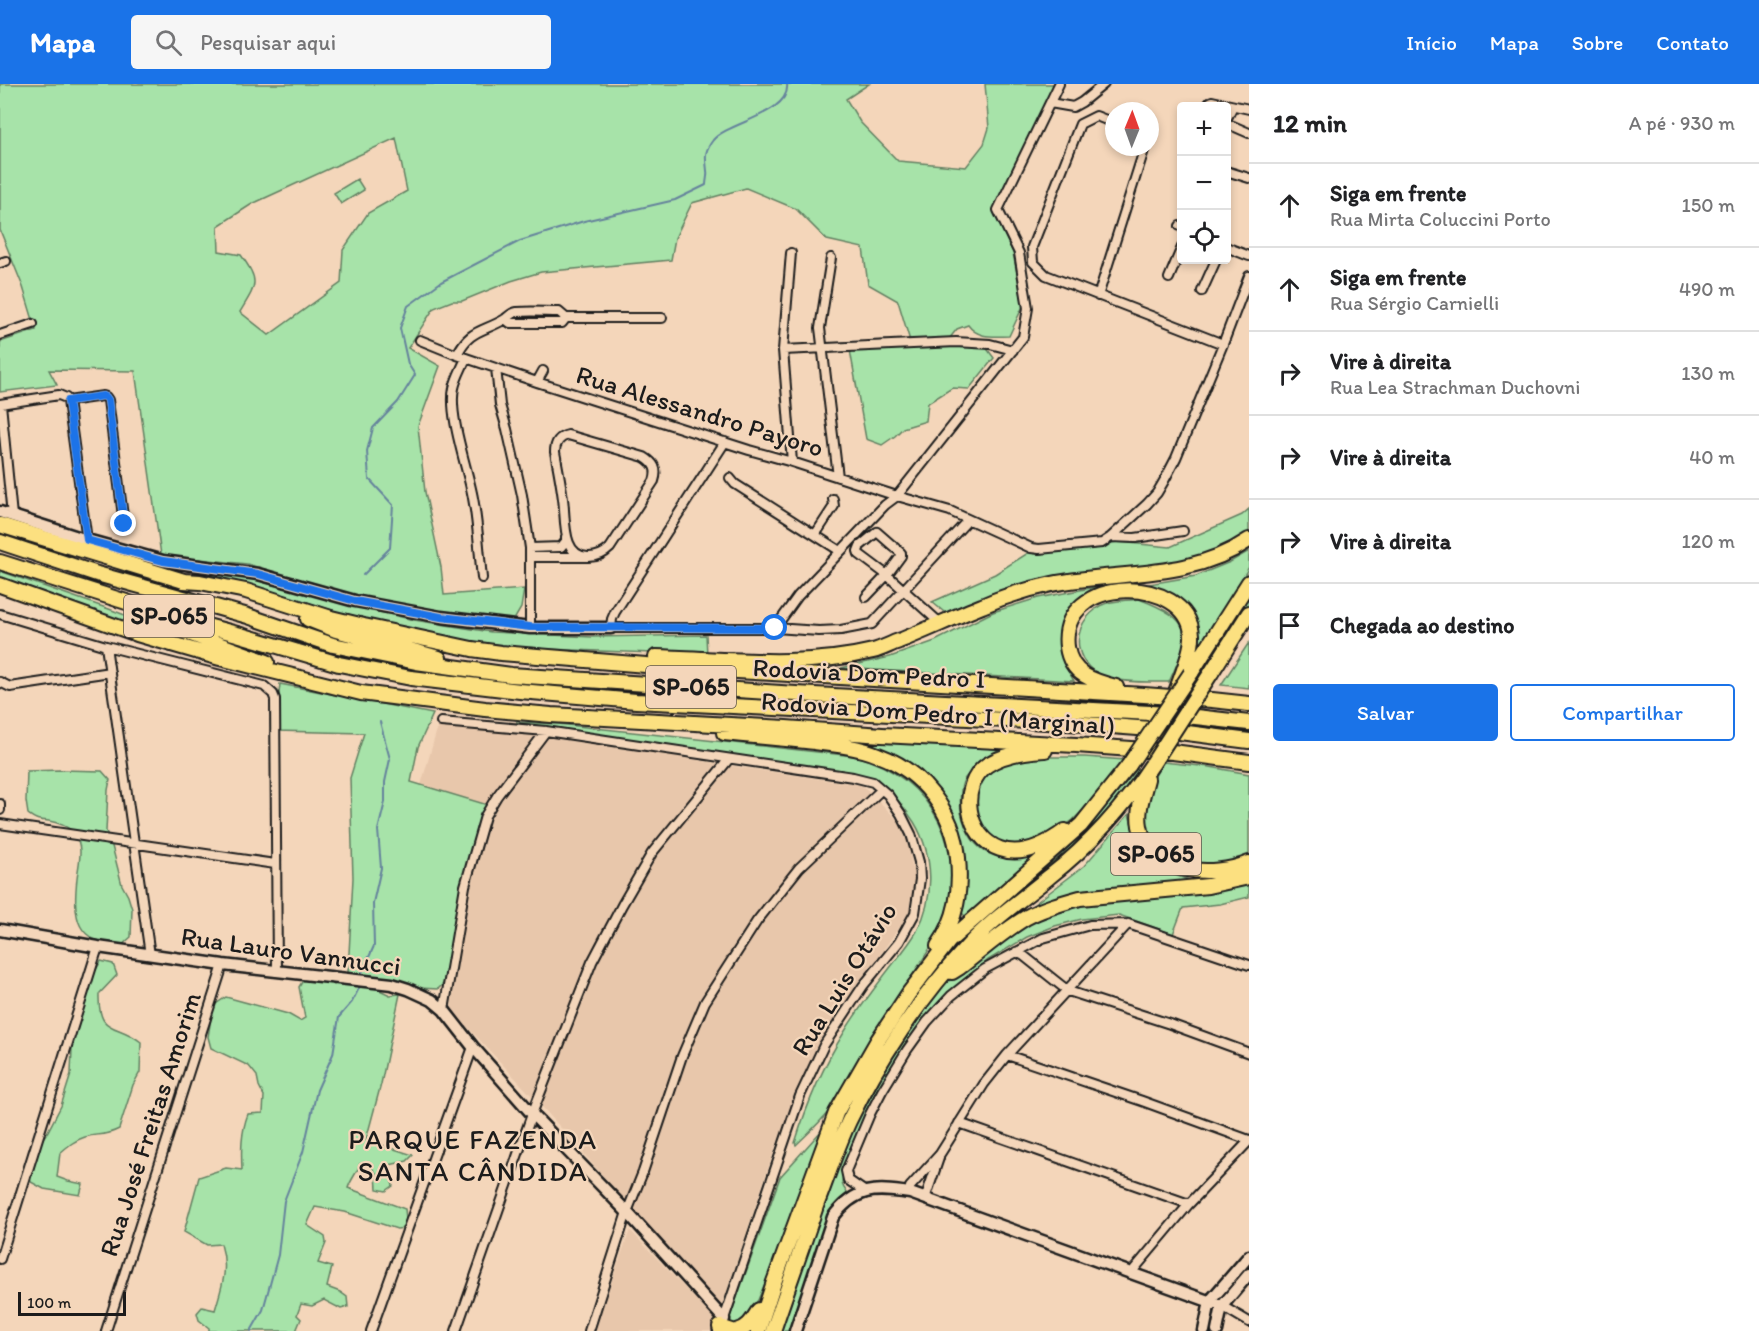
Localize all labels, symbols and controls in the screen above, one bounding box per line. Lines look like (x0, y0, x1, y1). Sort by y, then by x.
search box (131, 15, 551, 69)
text: Mapa (30, 25, 95, 59)
icon: search (152, 26, 185, 59)
text: Pesquisar aqui (200, 29, 336, 56)
text: Início (1406, 30, 1457, 55)
text: Mapa (1490, 30, 1539, 55)
text: Sobre (1572, 30, 1623, 55)
text: Contato (1656, 30, 1729, 55)
north arrow (1105, 102, 1159, 156)
map controls (1177, 102, 1231, 264)
button: + (1177, 102, 1231, 156)
text: 12 min (1273, 107, 1347, 139)
text: A pé · 930 m (1629, 111, 1735, 135)
button: − (1177, 156, 1231, 210)
text: Siga em frente (1330, 180, 1466, 207)
icon: ahead (1273, 189, 1306, 222)
text: 150 m (1682, 193, 1735, 217)
text: Rua Mirta Coluccini Porto (1330, 207, 1551, 231)
button: locate (1177, 210, 1231, 264)
text: Siga em frente (1330, 264, 1466, 291)
icon: ahead (1273, 273, 1306, 306)
text: 490 m (1679, 277, 1735, 301)
text: Rua Sérgio Carnielli (1330, 291, 1499, 315)
text: Vire à direita (1330, 348, 1451, 375)
icon: right (1273, 357, 1306, 390)
street label: Rua Alessandro Payoro (572, 358, 828, 464)
text: 130 m (1681, 361, 1735, 385)
text: Rua Lea Strachman Duchovni (1330, 375, 1580, 399)
icon: right (1273, 441, 1306, 474)
text: Vire à direita (1330, 444, 1451, 471)
text: 40 m (1689, 445, 1735, 469)
route end (110, 510, 136, 536)
icon: right (1273, 525, 1306, 558)
text: Vire à direita (1330, 528, 1451, 555)
text: 120 m (1682, 529, 1735, 553)
road number: SP-065 (124, 595, 214, 637)
icon: arrive (1273, 609, 1306, 642)
text: Chegada ao destino (1330, 612, 1514, 639)
route start (761, 614, 787, 640)
street label: Rodovia Dom Pedro I (752, 651, 986, 695)
road number: SP-065 (646, 666, 736, 708)
button: Salvar (1273, 684, 1498, 741)
button: Compartilhar (1510, 684, 1735, 741)
street label: Rodovia Dom Pedro I (Marginal) (760, 685, 1116, 741)
road number: SP-065 (1111, 833, 1201, 875)
street label: Rua Luis Otávio (784, 897, 904, 1061)
street label: Rua Lauro Vannucci (179, 920, 403, 982)
street label: Rua José Freitas Amorim (92, 988, 208, 1260)
district label: PARQUE FAZENDA SANTA CÂNDIDA (348, 1122, 598, 1188)
scale bar (18, 1289, 126, 1316)
text: 100 m (27, 1293, 71, 1312)

